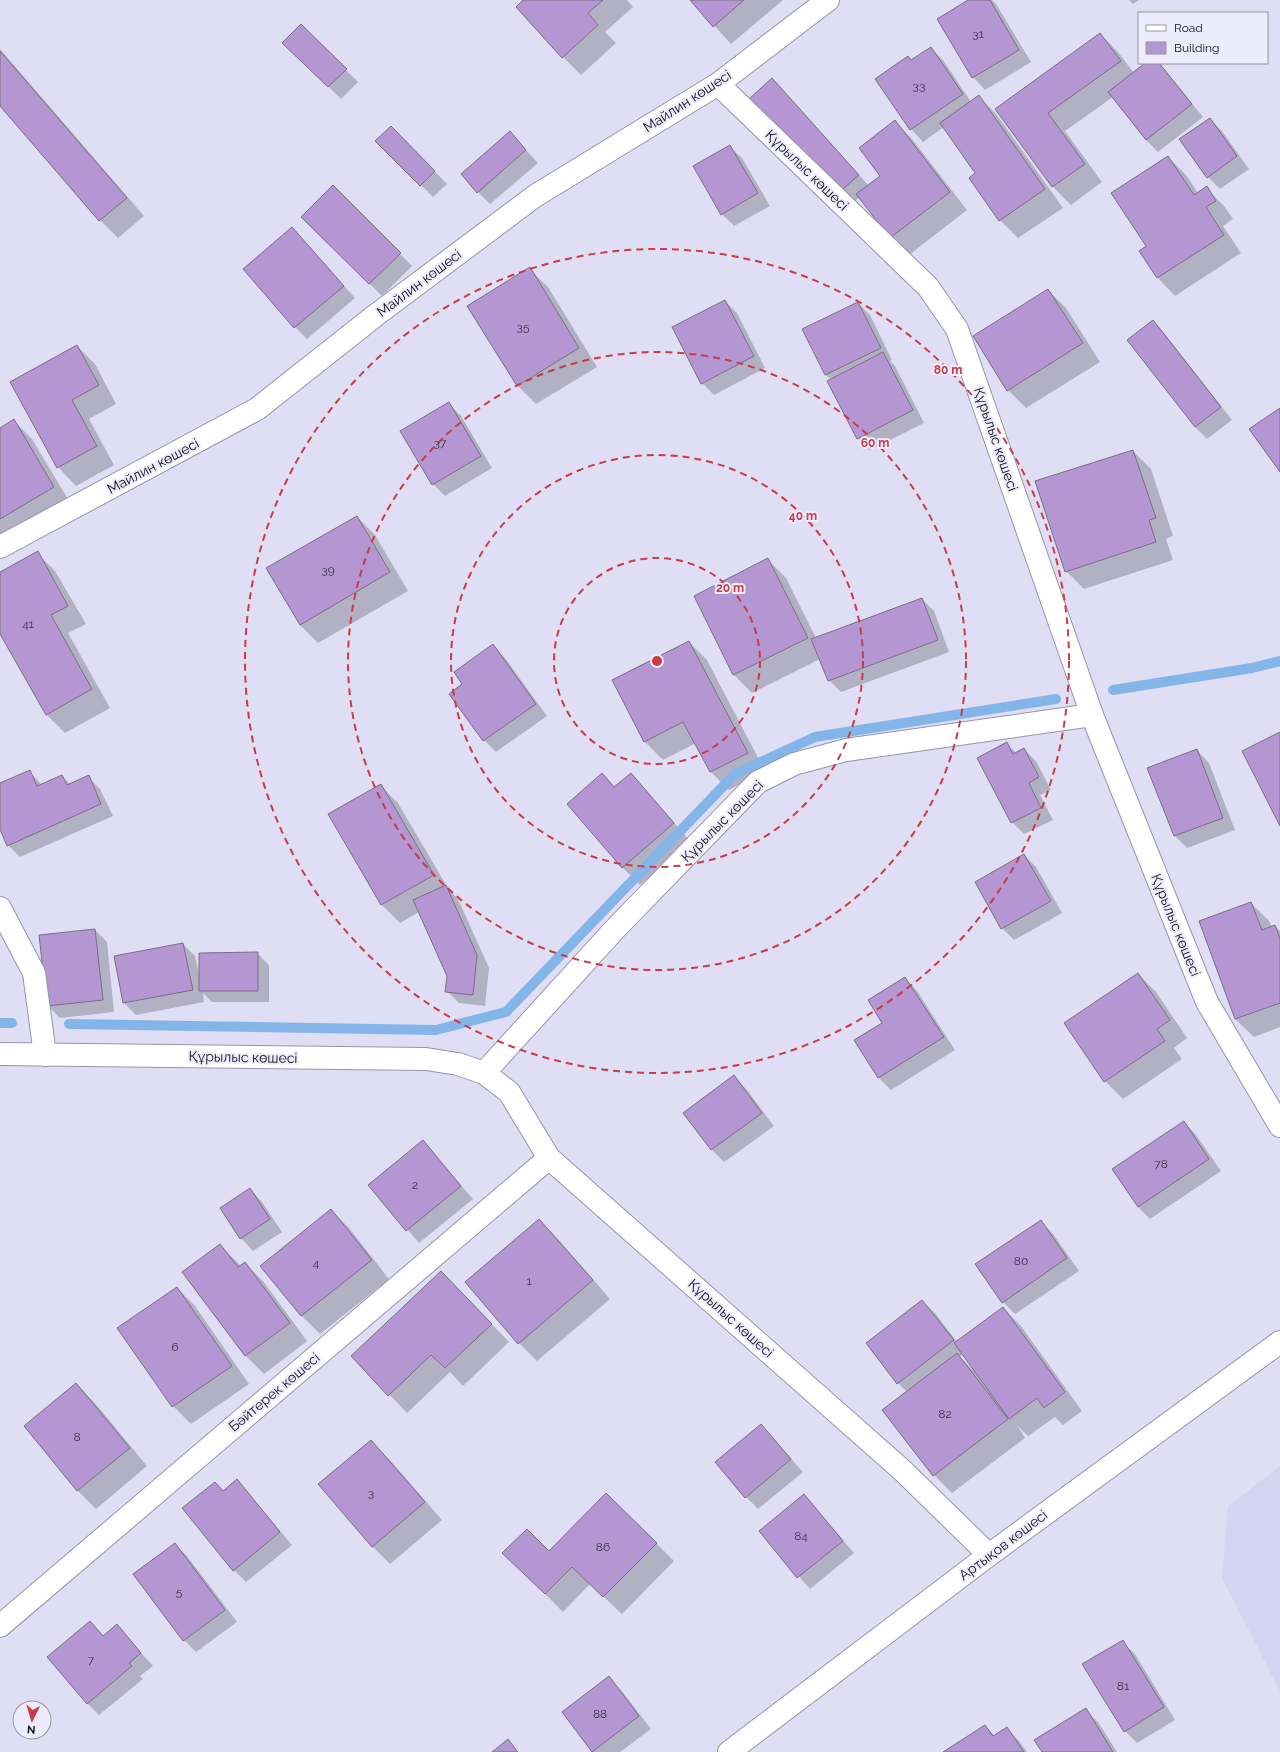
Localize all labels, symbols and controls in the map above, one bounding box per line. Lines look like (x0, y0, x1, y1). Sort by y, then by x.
legend (1138, 12, 1268, 64)
text: Road (1174, 21, 1203, 35)
house number: 31 (972, 27, 984, 41)
text: Building (1174, 41, 1220, 55)
street label: Майлин көшесі (640, 67, 734, 135)
house number: 33 (913, 79, 925, 93)
street label: Құрылыс көшесі (762, 126, 852, 214)
street label: Майлин көшесі (374, 246, 464, 320)
house number: 35 (517, 320, 530, 334)
text: 80 m (934, 363, 962, 377)
street label: Құрылыс көшесі (971, 385, 1021, 493)
street label: Майлин көшесі (104, 435, 202, 497)
house number: 37 (434, 436, 447, 450)
text: 60 m (861, 436, 889, 450)
text: 40 m (789, 509, 817, 523)
house number: 39 (321, 563, 335, 577)
text: 20 m (716, 581, 744, 595)
house number: 41 (22, 617, 34, 631)
centre of rings (650, 654, 664, 668)
street label: Құрылыс көшесі (678, 777, 766, 865)
street label: Құрылыс көшесі (1148, 871, 1204, 979)
street label: Құрылыс көшесі (188, 1048, 298, 1066)
house number: 78 (1154, 1157, 1168, 1171)
house number: 2 (412, 1178, 418, 1192)
house number: 80 (1014, 1254, 1028, 1268)
house number: 4 (313, 1256, 320, 1270)
house number: 1 (526, 1274, 532, 1288)
street label: Құрылыс көшесі (685, 1276, 777, 1360)
house number: 6 (171, 1340, 179, 1354)
street label: Бәйтерек көшесі (225, 1349, 323, 1435)
house number: 82 (938, 1407, 952, 1421)
house number: 8 (73, 1430, 81, 1444)
house number: 3 (368, 1486, 374, 1500)
street label: Артықов көшесі (956, 1507, 1050, 1583)
house number: 84 (794, 1529, 808, 1543)
house number: 86 (596, 1540, 610, 1554)
house number: 5 (176, 1585, 183, 1599)
house number: 7 (88, 1653, 95, 1667)
house number: 81 (1117, 1679, 1129, 1693)
north arrow (12, 1700, 52, 1740)
house number: 88 (593, 1707, 607, 1721)
text: N (26, 1723, 36, 1736)

